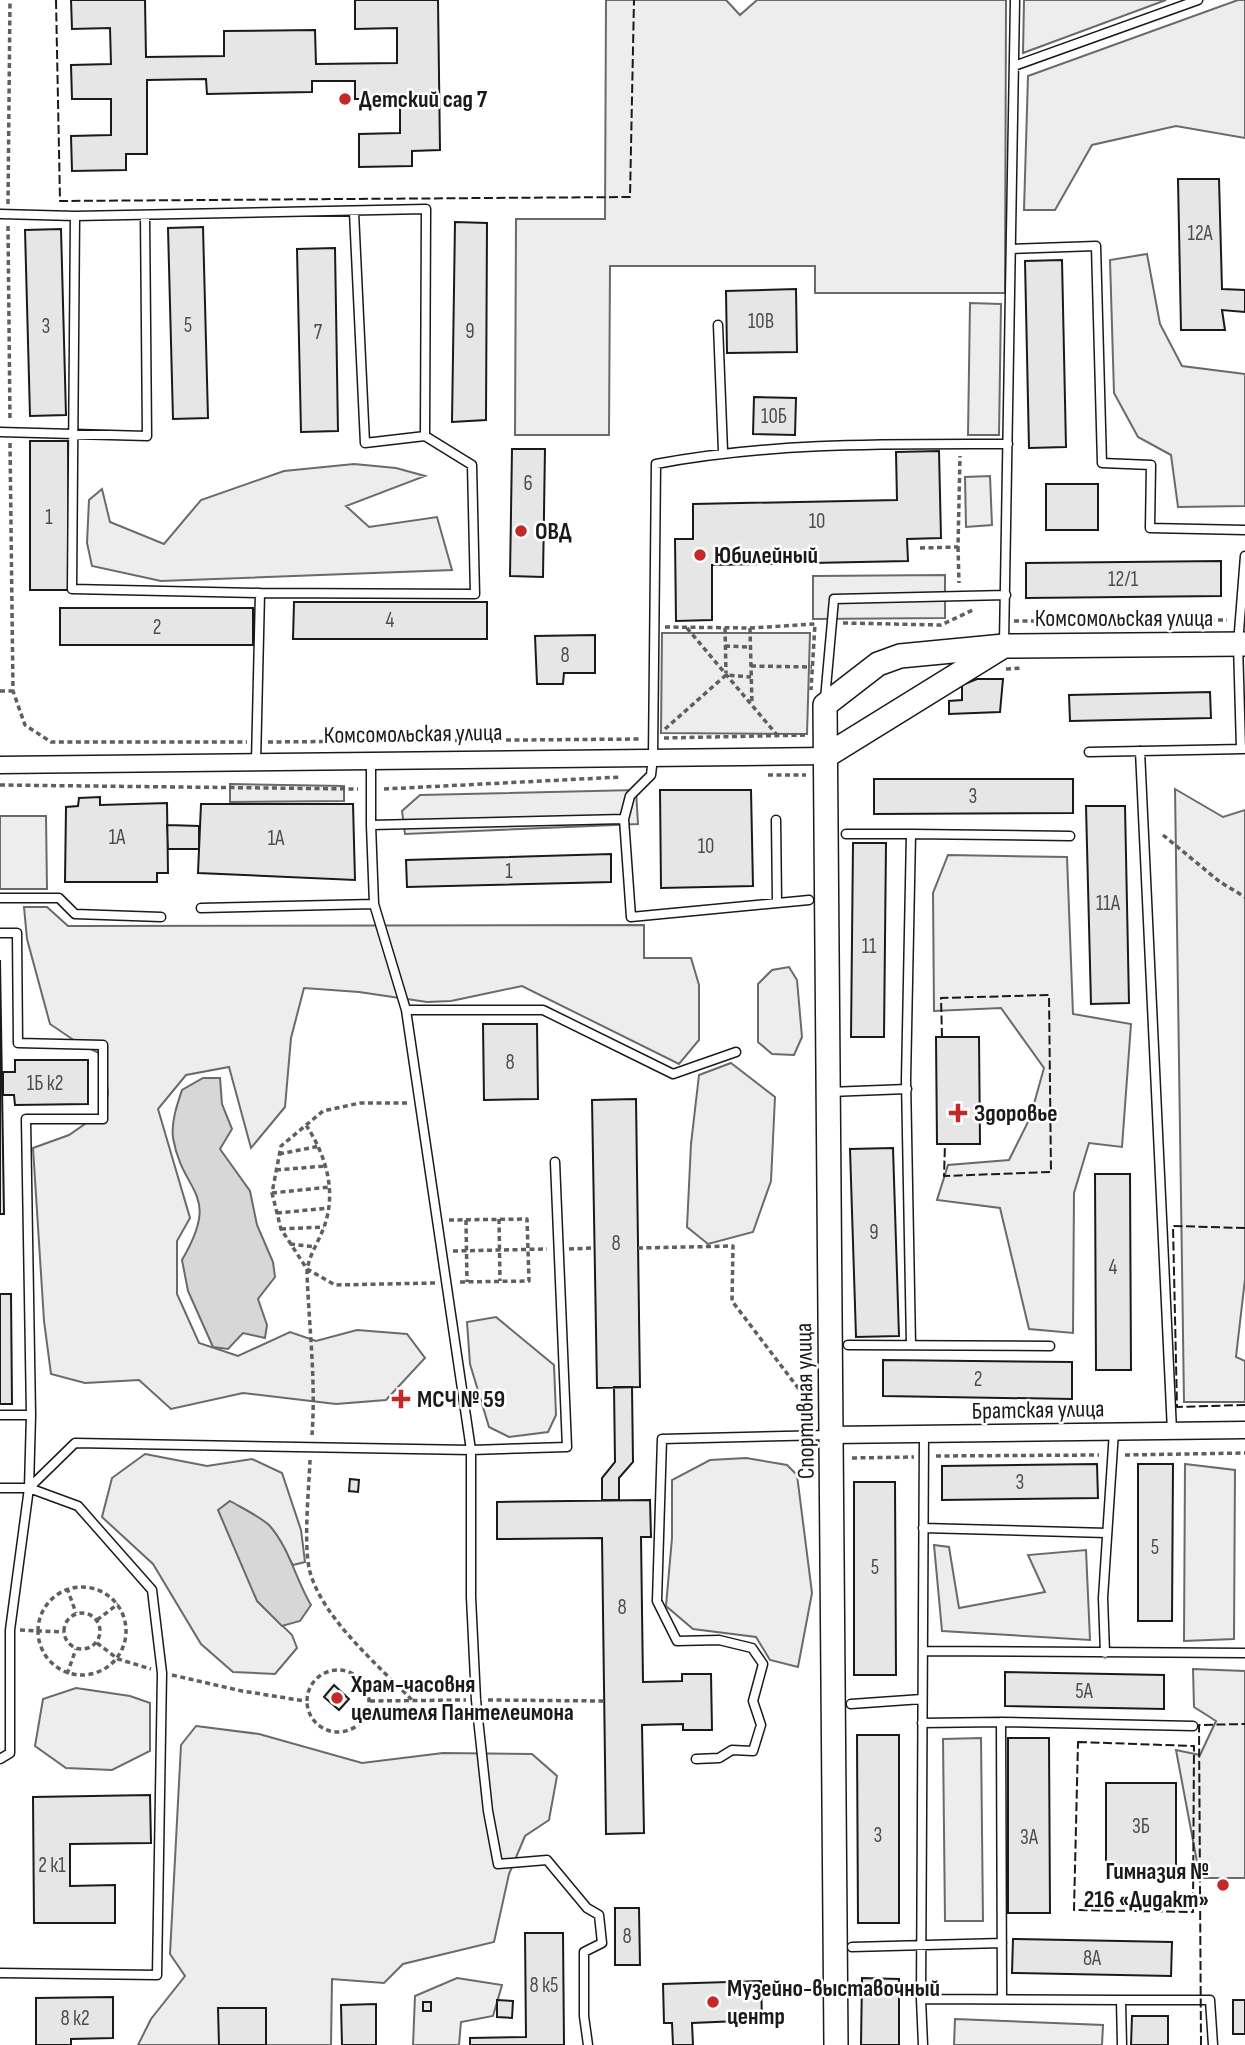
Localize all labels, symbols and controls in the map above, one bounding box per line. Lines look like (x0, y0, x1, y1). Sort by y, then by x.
place label: Детский сад 7 (359, 85, 488, 114)
marker: Детский сад 7 (337, 91, 353, 107)
house number: 12А (1187, 221, 1214, 246)
house number: 10В (748, 309, 774, 334)
house number: 5 (184, 313, 192, 338)
house number: 3 (42, 314, 50, 339)
house number: 9 (465, 319, 475, 344)
house number: 7 (314, 320, 323, 345)
house number: 10Б (761, 404, 787, 429)
house number: 6 (523, 471, 533, 496)
house number: 1 (45, 505, 53, 530)
house number: 10 (809, 509, 825, 534)
place label: ОВД (535, 517, 572, 546)
marker: ОВД (513, 523, 529, 539)
place label: Юбилейный (714, 541, 818, 570)
marker: Юбилейный (692, 547, 708, 563)
house number: 12/1 (1108, 567, 1139, 592)
street label: Комсомольская улица (1035, 604, 1213, 633)
house number: 4 (386, 608, 395, 633)
house number: 2 (153, 615, 161, 640)
house number: 8 (560, 643, 570, 668)
street label: Комсомольская улица (323, 718, 503, 750)
house number: 3 (969, 784, 977, 809)
house number: 1А (109, 825, 126, 850)
house number: 1А (268, 826, 285, 851)
house number: 10 (698, 834, 714, 859)
house number: 1 (505, 859, 513, 884)
house number: 11А (1096, 891, 1121, 916)
house number: 11 (862, 934, 877, 959)
house number: 8 (505, 1050, 515, 1075)
house number: 1Б к2 (27, 1071, 63, 1096)
place label: Здоровье (974, 1099, 1057, 1128)
marker: Здоровье (948, 1103, 968, 1123)
house number: 9 (869, 1220, 879, 1245)
house number: 8 (611, 1231, 621, 1256)
house number: 4 (1109, 1255, 1118, 1280)
street label: Спортивная улица (789, 1323, 821, 1479)
house number: 2 (974, 1367, 982, 1392)
place label: МСЧ № 59 (417, 1385, 505, 1414)
marker: МСЧ № 59 (391, 1389, 411, 1409)
street label: Братская улица (971, 1394, 1105, 1426)
house number: 3 (1016, 1470, 1024, 1495)
house number: 5 (1151, 1535, 1159, 1560)
house number: 5 (871, 1555, 879, 1580)
house number: 8 (617, 1595, 627, 1620)
place label: Храм-часовня целителя Пантелеимона (350, 1670, 574, 1727)
house number: 5А (1075, 1679, 1094, 1704)
marker: Храм-часовня целителя Пантелеимона (329, 1690, 345, 1706)
house number: 3Б (1132, 1814, 1150, 1839)
house number: 3 (874, 1823, 882, 1848)
house number: 3А (1020, 1825, 1039, 1850)
house number: 2 к1 (38, 1853, 66, 1878)
place label: Гимназия № 216 «Дидакт» (1084, 1857, 1209, 1914)
marker: Гимназия № 216 «Дидакт» (1215, 1877, 1231, 1893)
house number: 8 (622, 1924, 632, 1949)
house number: 8А (1083, 1946, 1102, 1971)
house number: 8 к5 (530, 1973, 558, 1998)
place label: Музейно-выставочный центр (727, 1974, 940, 2031)
marker: Музейно-выставочный центр (705, 1994, 721, 2010)
house number: 8 к2 (60, 2006, 90, 2031)

